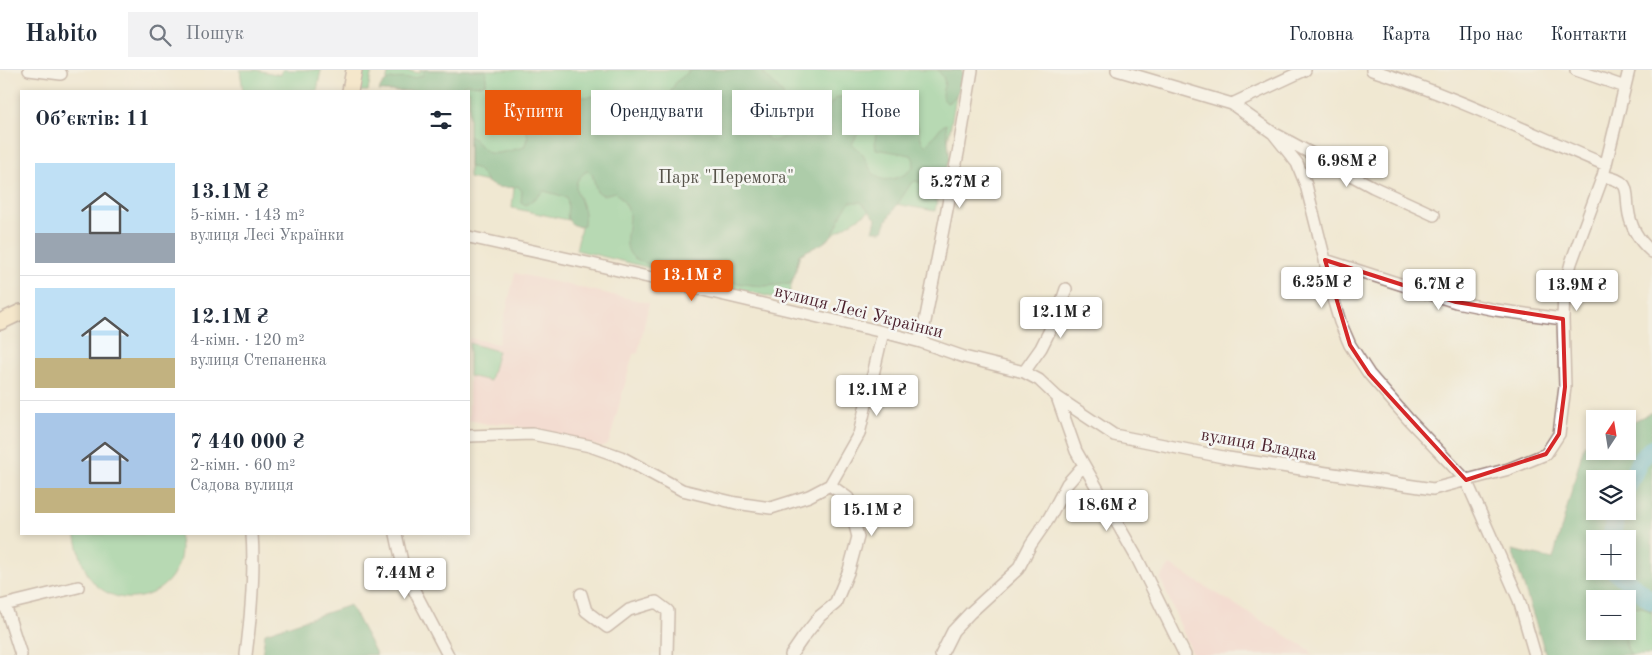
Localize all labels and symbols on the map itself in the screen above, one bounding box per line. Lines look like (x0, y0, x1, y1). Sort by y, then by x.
pin: 6.98M ₴ (1301, 146, 1393, 188)
pin: 5.27M ₴ (914, 166, 1006, 209)
park label: Парк "Перемога" (658, 169, 794, 187)
pin: 13.1M ₴ (646, 260, 738, 302)
pin: 6.25M ₴ (1276, 266, 1368, 309)
pin: 6.7M ₴ (1398, 268, 1480, 311)
pin: 13.9M ₴ (1531, 270, 1623, 312)
street label: вулиця Лесі Українки (772, 282, 945, 342)
pin: 12.1M ₴ (1015, 296, 1107, 339)
pin: 12.1M ₴ (831, 374, 923, 417)
north arrow (1586, 410, 1636, 460)
street label: вулиця Владка (1199, 426, 1318, 464)
pin: 18.6M ₴ (1061, 490, 1153, 532)
pin: 15.1M ₴ (826, 494, 918, 537)
pin: 7.44M ₴ (359, 558, 451, 600)

